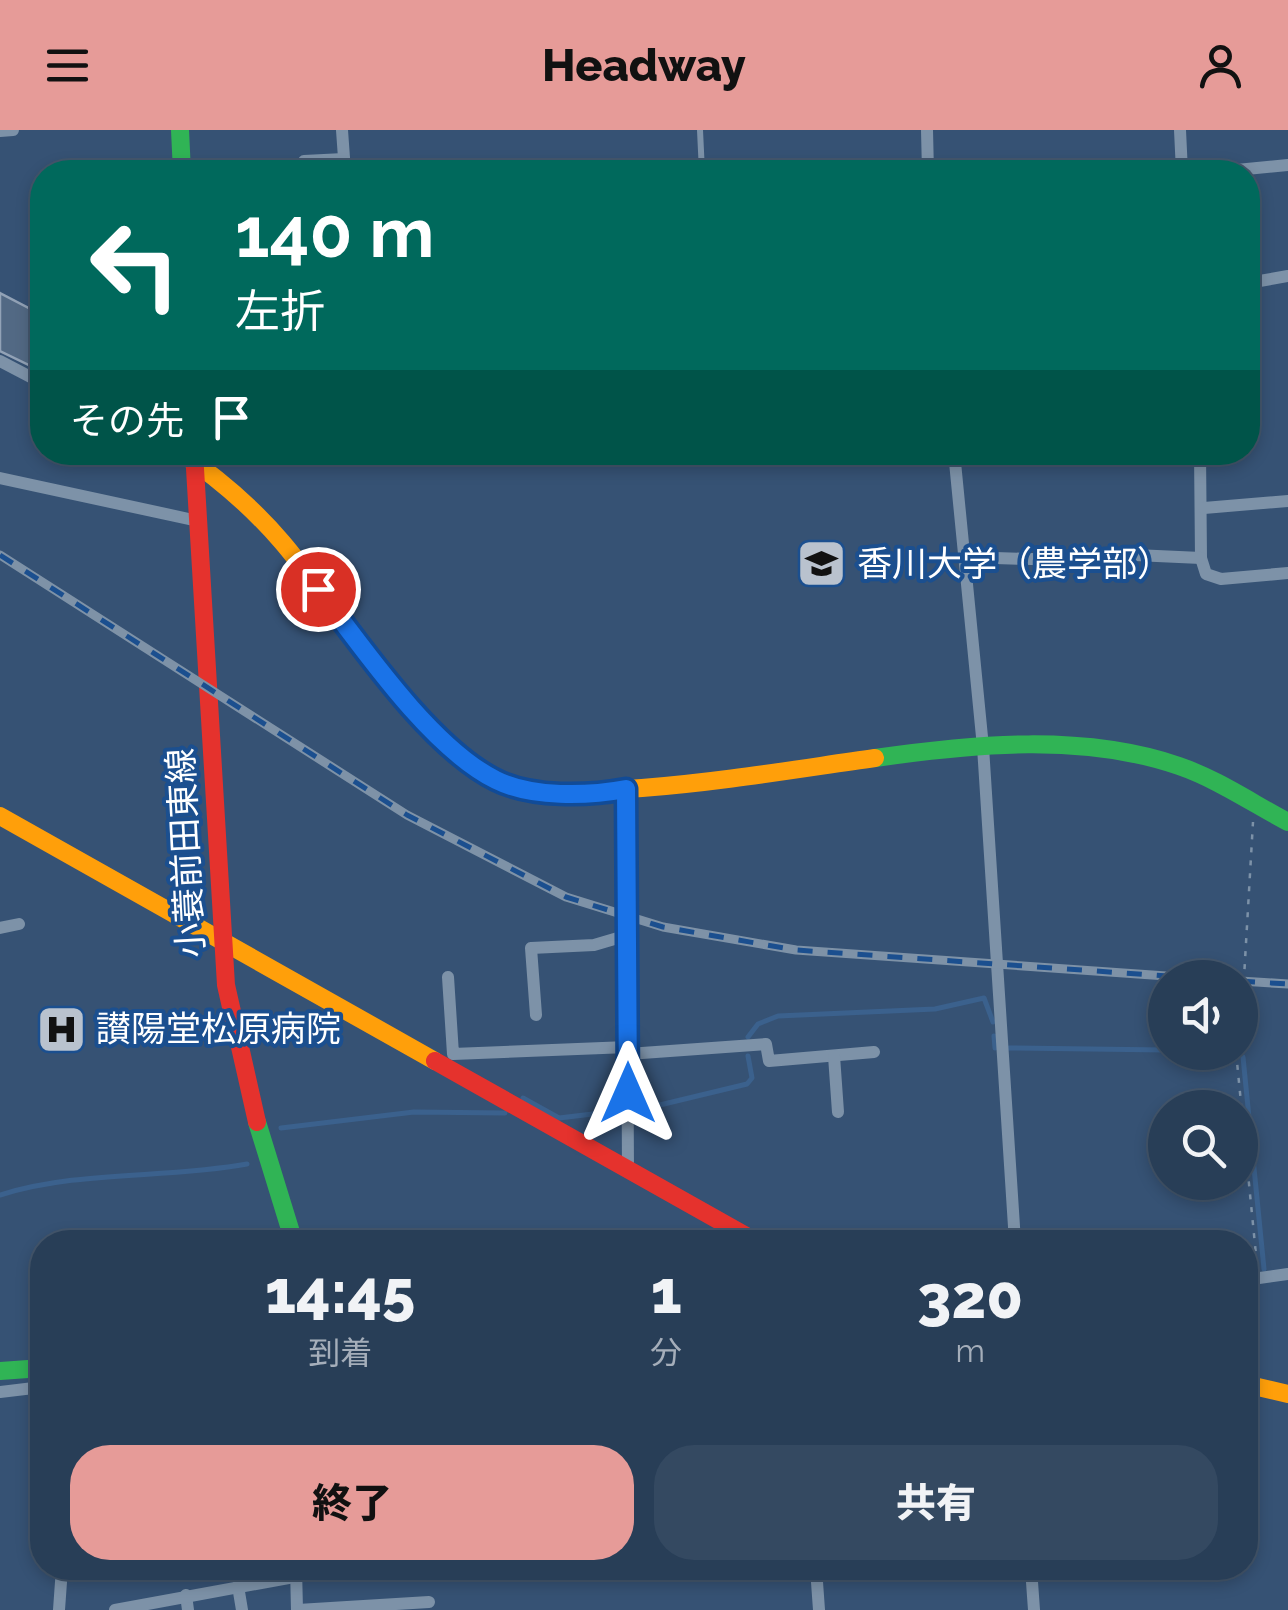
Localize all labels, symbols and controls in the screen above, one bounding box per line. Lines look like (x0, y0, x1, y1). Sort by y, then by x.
icon: menu (40, 38, 95, 93)
icon: person (1193, 38, 1248, 93)
text: Headway (542, 39, 746, 92)
text: 140 m (235, 191, 435, 273)
icon: left (70, 200, 200, 330)
text: 左折 (235, 285, 325, 338)
icon: arrive (204, 390, 259, 445)
text: その先 (70, 398, 184, 443)
school or university icon: 香川大学（農学部） (796, 538, 848, 590)
place label: 香川大学（農学部） (857, 543, 1172, 584)
pin (276, 547, 361, 632)
icon: arrive (291, 562, 346, 617)
street label: 小蓑前田東線 (160, 747, 211, 959)
map controls (1148, 960, 1258, 1200)
button: sound (1148, 960, 1258, 1070)
hospital icon: 讃陽堂松原病院 (35, 1003, 87, 1055)
place label: 讃陽堂松原病院 (96, 1008, 341, 1049)
position arrow (576, 1041, 680, 1145)
button: search (1148, 1090, 1258, 1200)
text: 14:45 (265, 1257, 415, 1327)
text: 1 (651, 1257, 682, 1327)
text: 320 (917, 1262, 1023, 1332)
text: m (955, 1332, 985, 1369)
text: 到着 (308, 1334, 372, 1371)
text: 分 (650, 1334, 682, 1371)
button: 終了 (70, 1445, 634, 1560)
button: 共有 (654, 1445, 1218, 1560)

